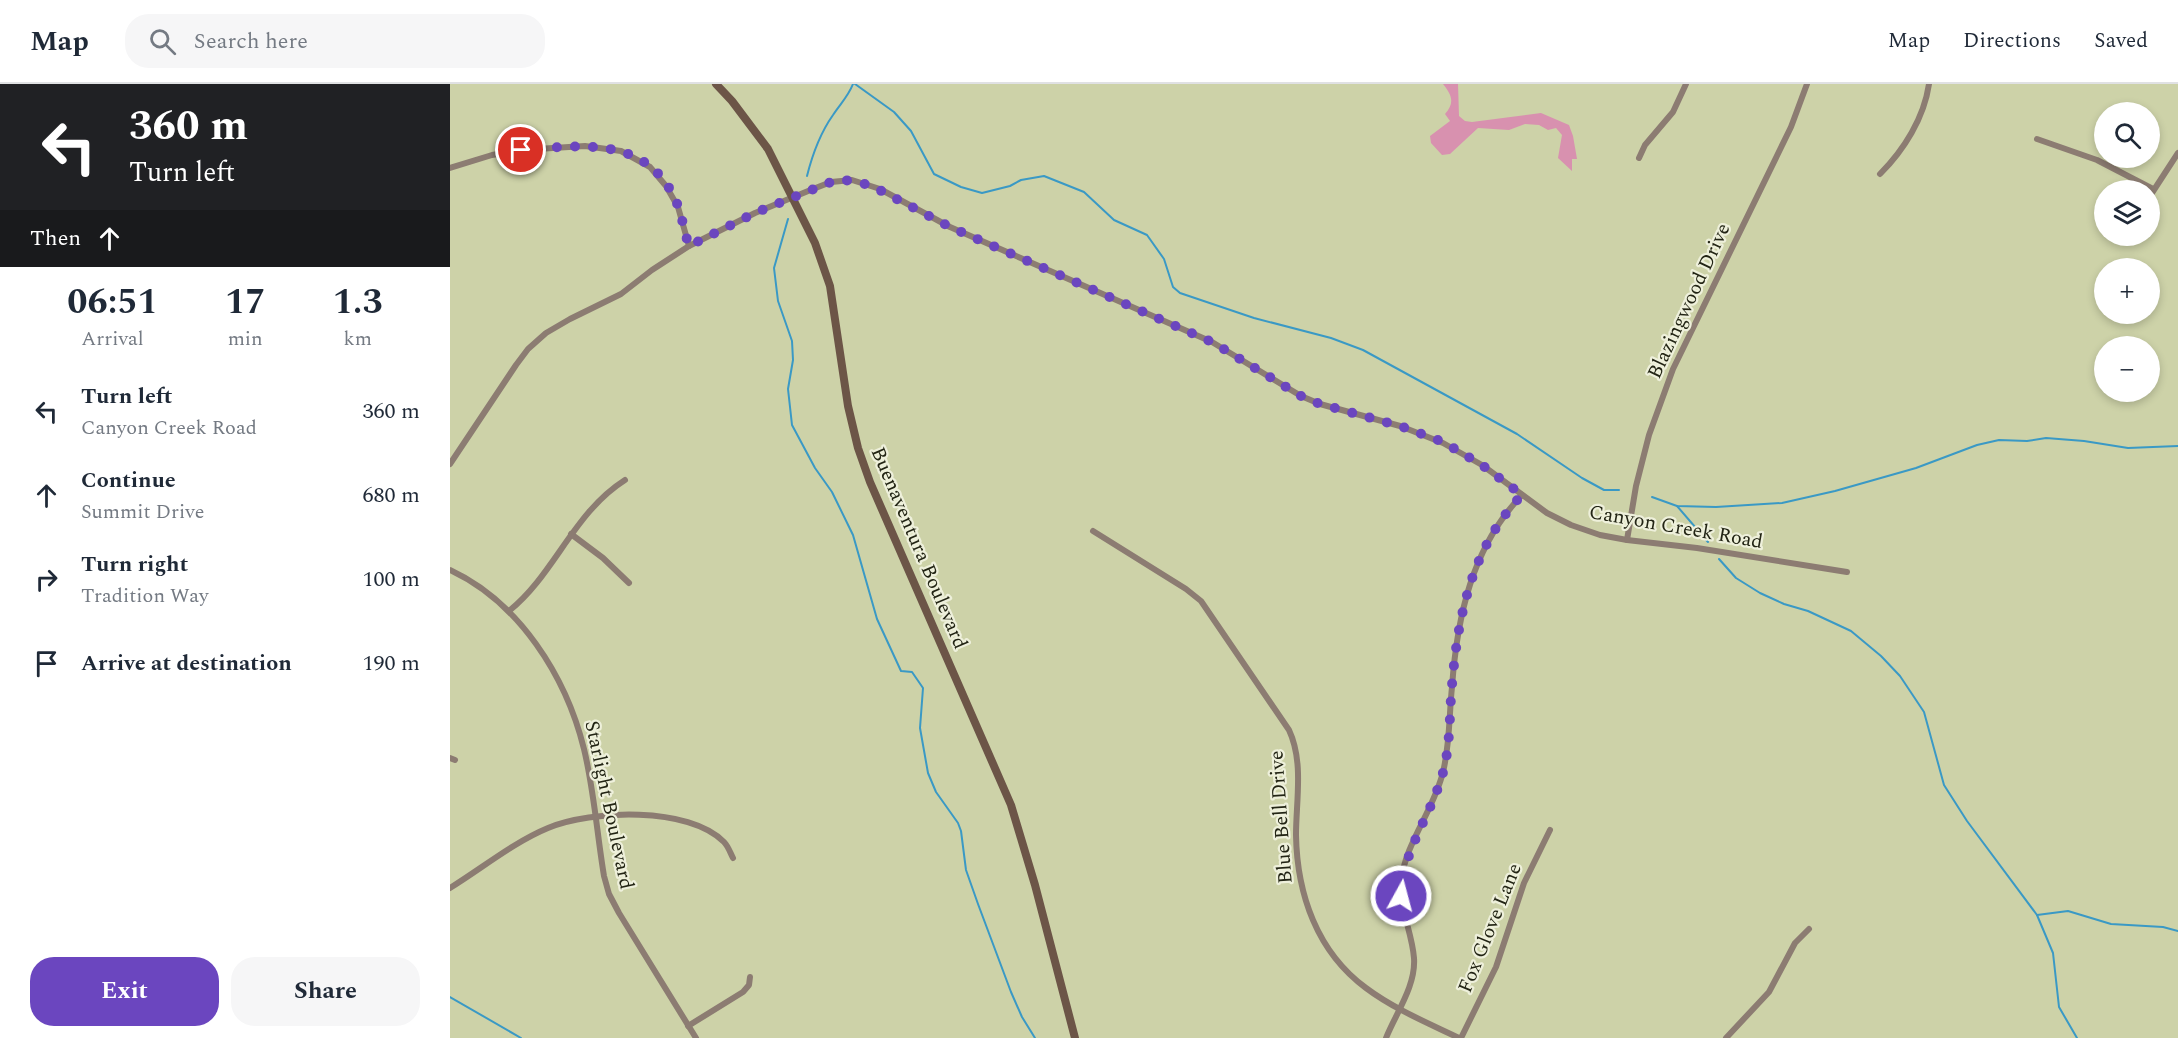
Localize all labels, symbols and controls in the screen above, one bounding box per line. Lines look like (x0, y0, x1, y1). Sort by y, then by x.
search box (125, 14, 545, 68)
text: Map (30, 20, 89, 63)
icon: search (146, 25, 179, 58)
text: Search here (194, 25, 308, 58)
text: Map (1888, 25, 1930, 57)
text: Directions (1963, 25, 2061, 57)
text: Saved (2094, 25, 2148, 57)
text: 360 m (129, 95, 248, 158)
map controls (2094, 102, 2160, 402)
button: search (2094, 102, 2160, 168)
icon: left (30, 108, 108, 186)
pin (495, 124, 546, 175)
icon: arrive (504, 133, 537, 166)
text: Turn left (129, 152, 235, 194)
button: layers (2094, 180, 2160, 246)
street label: Blazingwood Drive (1640, 218, 1738, 384)
text: Then (30, 222, 81, 255)
icon: ahead (93, 222, 126, 255)
button: + (2094, 258, 2160, 324)
text: 06:51 (67, 275, 158, 330)
text: 17 (225, 275, 265, 330)
text: 1.3 (333, 275, 383, 330)
text: Arrival (81, 324, 144, 354)
text: min (228, 324, 263, 354)
text: km (343, 324, 372, 354)
button: − (2094, 336, 2160, 402)
text: Turn left (81, 380, 173, 413)
icon: left (30, 395, 63, 428)
text: 360 m (363, 395, 420, 428)
text: Canyon Creek Road (81, 413, 257, 443)
street label: Buenaventura Boulevard (863, 442, 975, 654)
text: Continue (81, 464, 176, 497)
icon: ahead (30, 479, 63, 512)
text: 680 m (363, 479, 420, 512)
text: Summit Drive (81, 497, 204, 527)
street label: Canyon Creek Road (1587, 497, 1765, 557)
text: Turn right (81, 548, 188, 581)
icon: right (30, 563, 63, 596)
text: 100 m (363, 563, 420, 596)
text: Tradition Way (81, 581, 209, 611)
icon: arrive (30, 647, 63, 680)
text: Arrive at destination (81, 647, 292, 680)
text: 190 m (363, 647, 420, 680)
street label: Starlight Boulevard (576, 718, 642, 892)
street label: Blue Bell Drive (1261, 749, 1301, 885)
street label: Fox Glove Lane (1450, 859, 1530, 997)
position arrow (1369, 864, 1433, 928)
button: Exit (30, 957, 219, 1026)
button: Share (231, 957, 420, 1026)

